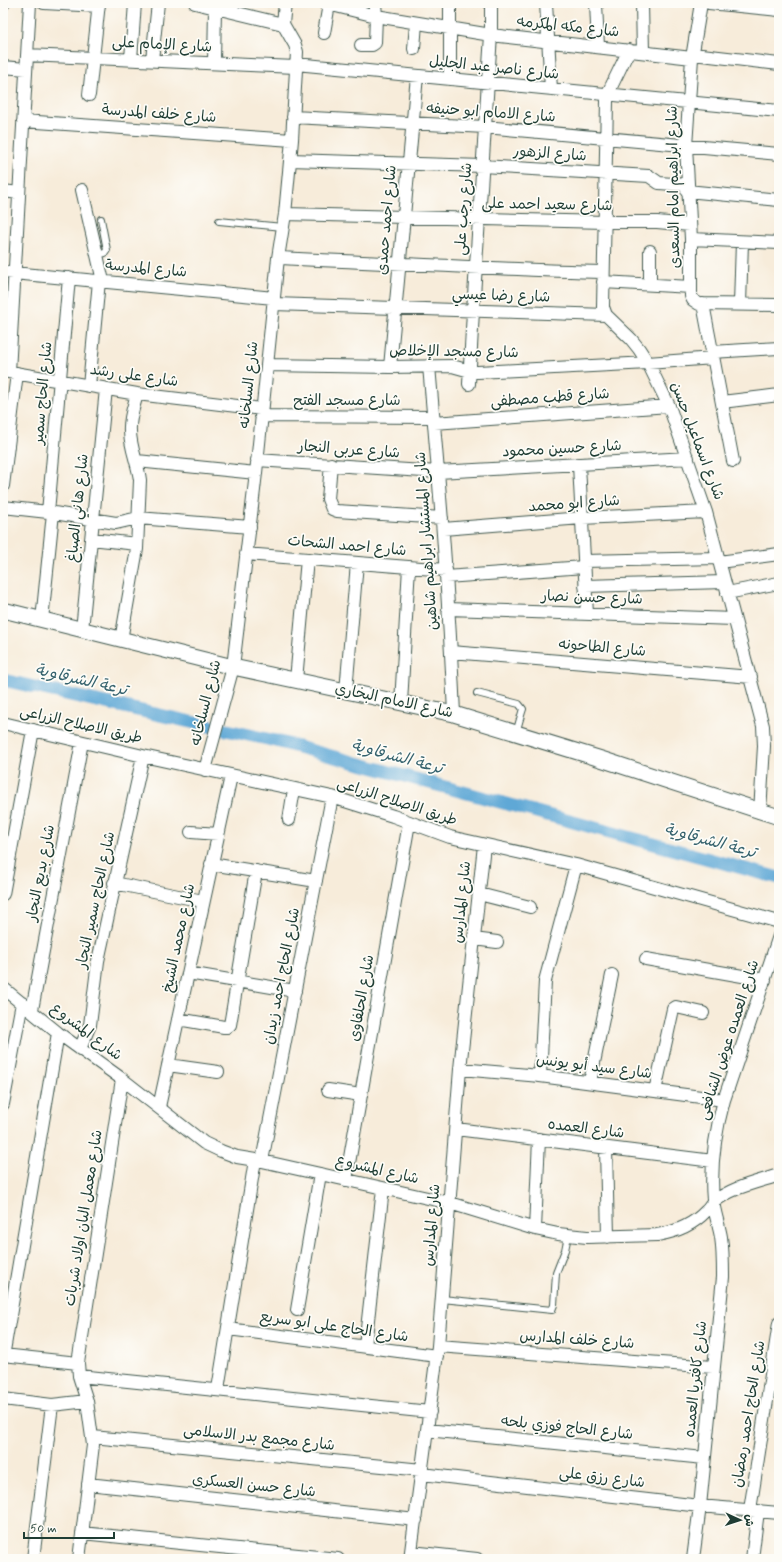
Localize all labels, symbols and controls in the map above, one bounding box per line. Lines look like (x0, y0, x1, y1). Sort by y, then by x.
street label: شارع مكه المكرمه (516, 12, 620, 42)
street label: شارع الإمام على (111, 32, 213, 58)
street label: شارع ناصر عبد الجليل (428, 51, 560, 85)
street label: شارع الامام ابو حنيفه (426, 99, 556, 127)
street label: شارع خلف المدرسة (101, 100, 217, 128)
street label: شارع ابراهيم امام السعدى (663, 106, 686, 268)
street label: شارع الزهور (512, 141, 587, 167)
street label: شارع رجب على (451, 162, 477, 256)
street label: شارع احمد حمدى (372, 164, 402, 276)
street label: شارع سعيد احمد على (481, 194, 613, 216)
street label: شارع المدرسة (104, 255, 188, 283)
street label: شارع رضا عيسي (451, 284, 551, 310)
street label: شارع السلخانه (234, 340, 264, 430)
street label: شارع الحاج سمير (28, 341, 57, 447)
street label: شارع مسجد الإخلاص (389, 341, 519, 363)
street label: شارع على رشد (89, 360, 179, 392)
street label: شارع اسماعيل حسن (665, 379, 729, 503)
street label: شارع قطب مصطفى (490, 384, 610, 412)
street label: شارع مسجد الفتح (293, 391, 401, 411)
street label: شارع عربى النجار (296, 436, 401, 464)
street label: شارع حسين محمود (502, 436, 622, 462)
street label: شارع المستشار ابراهيم شاهين (411, 451, 444, 631)
street label: شارع هاني الصباغ (62, 453, 96, 564)
street label: شارع ابو محمد (528, 491, 620, 517)
street label: شارع احمد الشحات (287, 531, 407, 561)
street label: شارع حسن نصار (540, 586, 643, 610)
street label: شارع الطاحونه (557, 634, 647, 662)
street label: شارع السلخانه (186, 658, 226, 748)
water label: ترعة الشرقاوية (33, 659, 132, 702)
street label: شارع الامام البخاري (333, 679, 455, 723)
street label: طريق الاصلاح الزراعى (18, 701, 144, 749)
water label: ترعة الشرقاوية (349, 735, 448, 780)
street label: طريق الاصلاح الزراعى (334, 773, 460, 831)
water label: ترعة الشرقاوية (662, 819, 761, 864)
street label: شارع بديع النجار (22, 823, 60, 924)
street label: شارع الحاج سمير النجار (72, 830, 120, 971)
street label: شارع المدارس (448, 860, 476, 944)
street label: شارع محمد الشيخ (158, 882, 200, 994)
street label: شارع الحاج احمد زيدان (259, 906, 305, 1046)
street label: شارع الحلفاوى (345, 953, 379, 1043)
street label: شارع العمده عوض الشافعى (694, 957, 764, 1123)
street label: شارع المشروع (46, 998, 126, 1066)
street label: شارع سيد أبو يونس (535, 1050, 653, 1084)
street label: شارع العمده (547, 1114, 625, 1144)
street label: شارع معمل البان اولاد شربات (60, 1128, 108, 1308)
street label: شارع المشروع (333, 1151, 421, 1189)
street label: شارع المدارس (418, 1183, 446, 1267)
street label: شارع الحاج على ابو سريع (258, 1307, 410, 1347)
street label: شارع كافتريا العمده (680, 1320, 712, 1438)
street label: شارع خلف المدارس (519, 1326, 635, 1354)
street label: شارع الحاج احمد رمضان (727, 1339, 771, 1489)
street label: شارع الحاج فوزي بلحه (500, 1411, 634, 1445)
street label: شارع مجمع بدر الاسلامى (182, 1420, 336, 1456)
street label: شارع رزق على (558, 1463, 646, 1493)
street label: شارع حسن العسكرى (191, 1470, 317, 1502)
north arrow (720, 1500, 760, 1540)
scale bar (24, 1514, 114, 1540)
text: ش (742, 1514, 756, 1527)
text: 50 m (30, 1521, 57, 1537)

